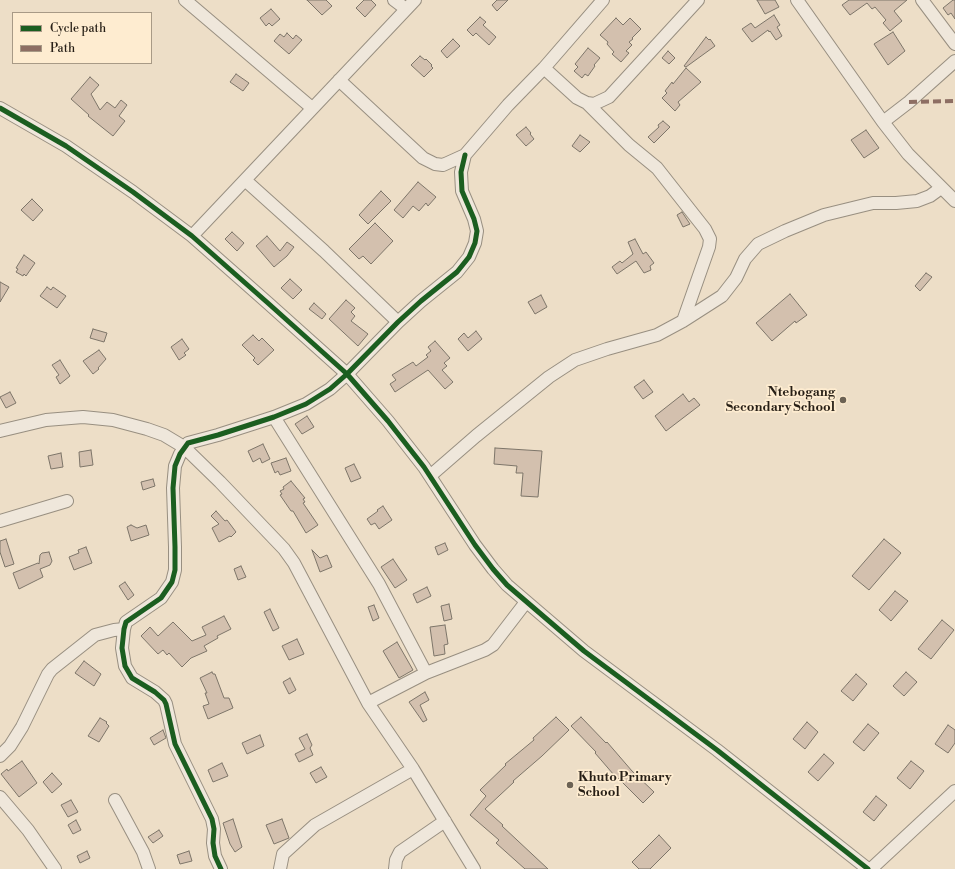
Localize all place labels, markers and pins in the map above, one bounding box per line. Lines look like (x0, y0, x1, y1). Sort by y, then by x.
place label: Ntebogang Secondary School (726, 385, 835, 416)
marker: Ntebogang Secondary School (838, 395, 848, 405)
place label: Khuto Primary School (578, 770, 672, 801)
marker: Khuto Primary School (565, 780, 575, 790)

